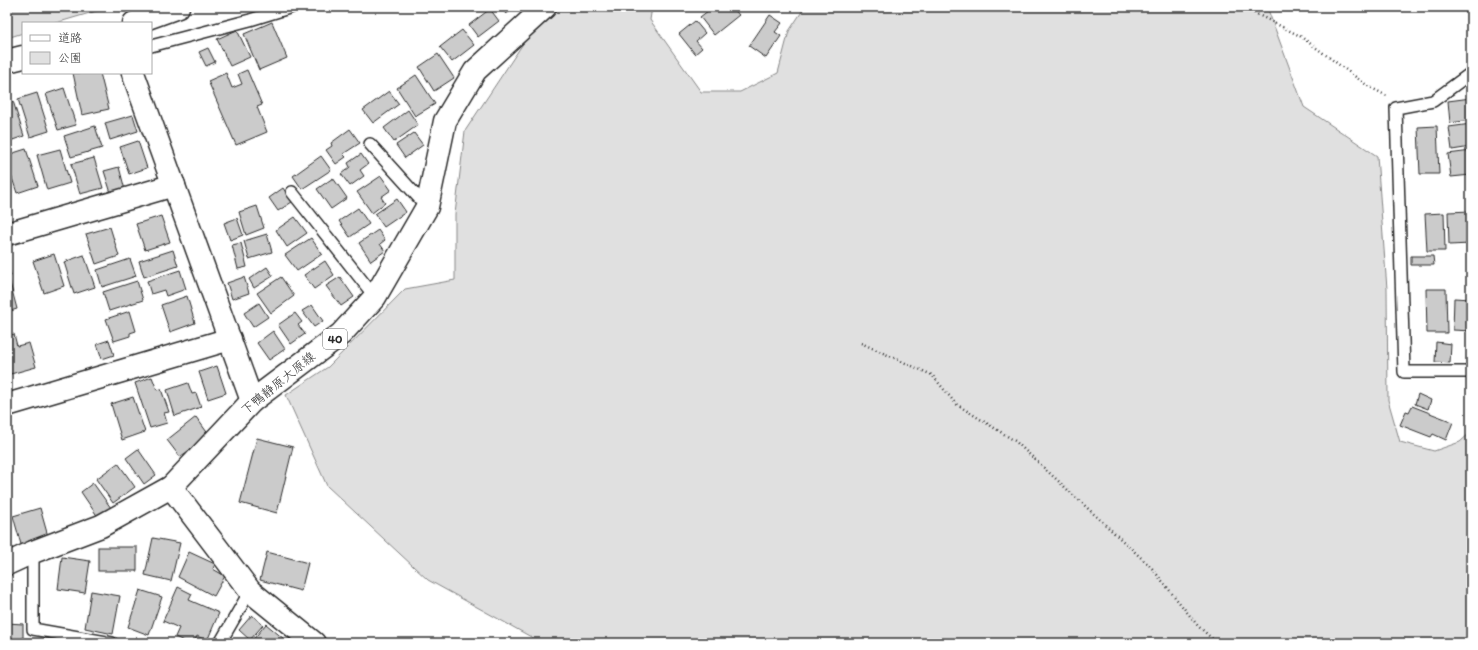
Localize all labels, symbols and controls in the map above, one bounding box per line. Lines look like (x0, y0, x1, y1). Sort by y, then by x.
legend (22, 22, 152, 74)
text: 道路 (58, 31, 82, 45)
text: 公園 (58, 51, 82, 65)
road number: 40 (323, 329, 347, 349)
street label: 下鴨静原大原線 (238, 348, 319, 417)

